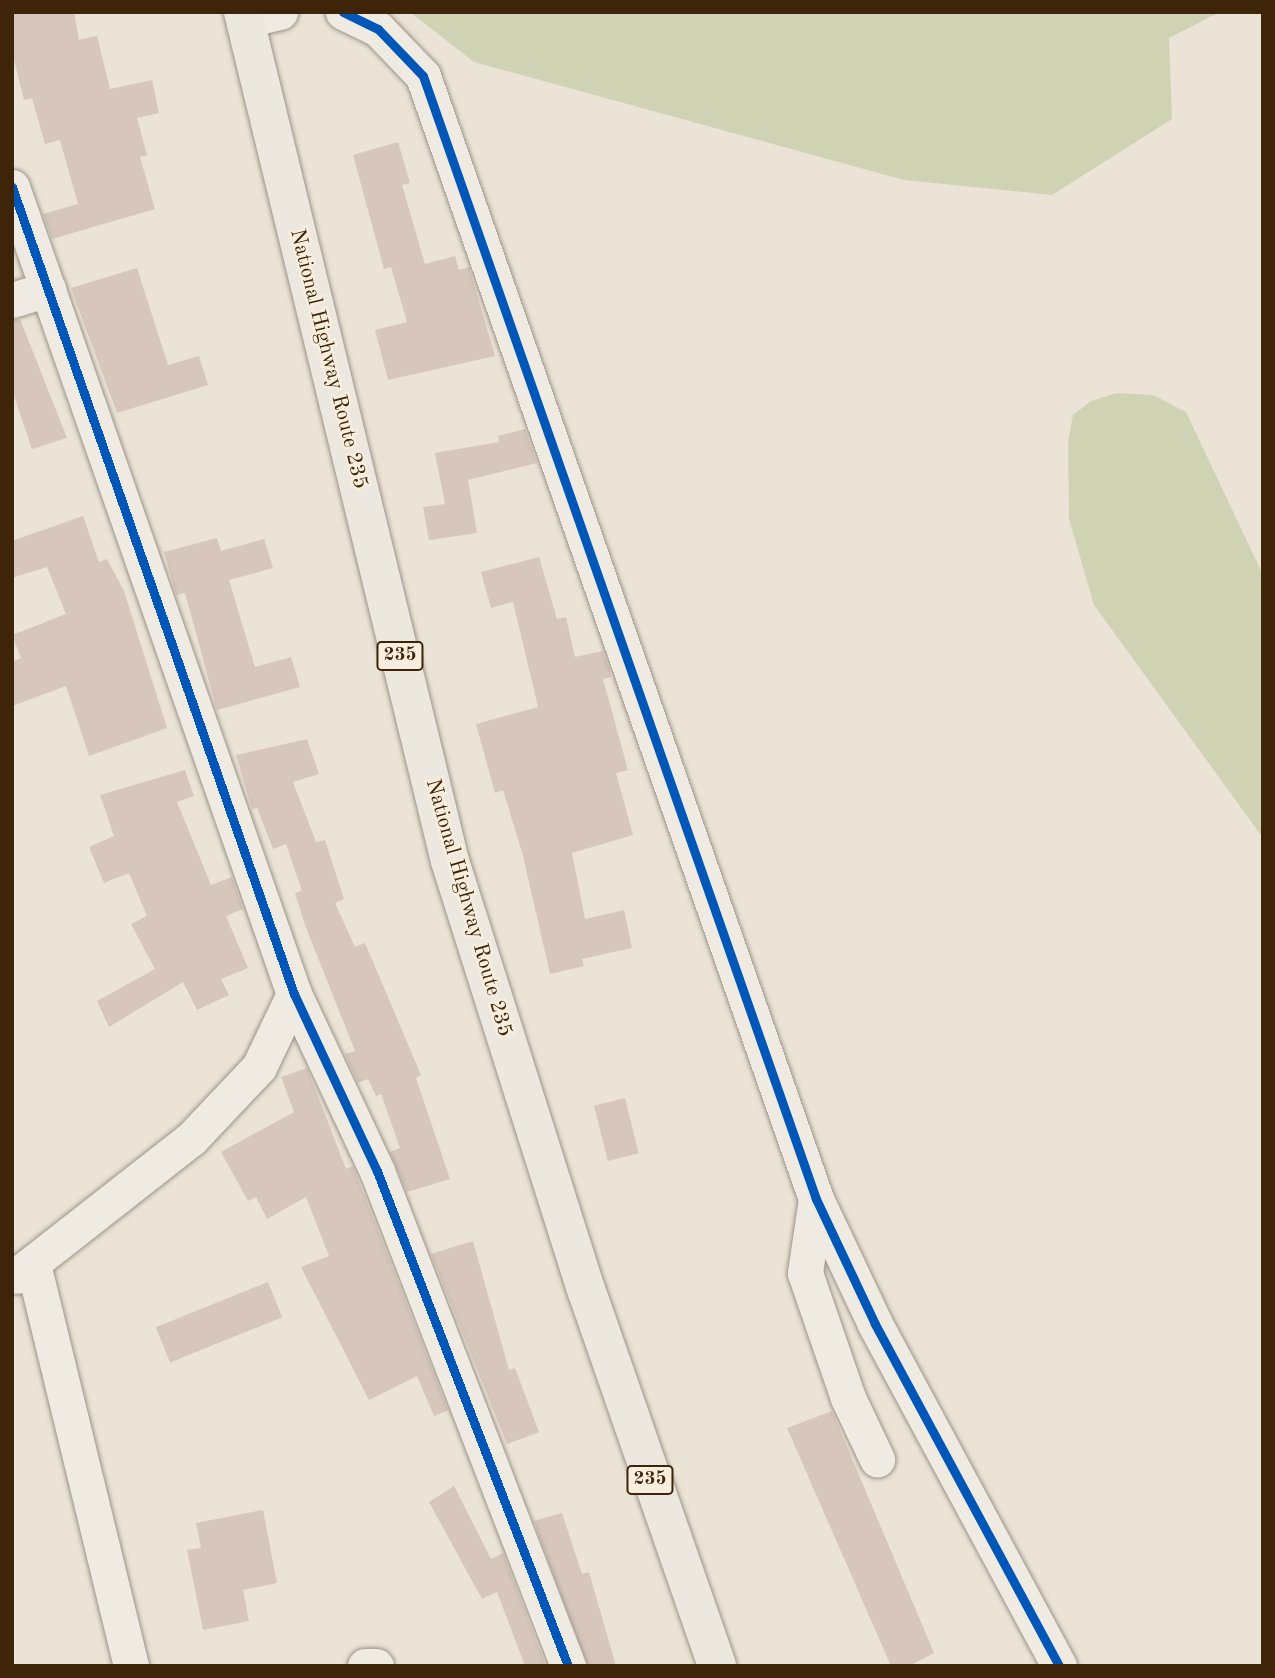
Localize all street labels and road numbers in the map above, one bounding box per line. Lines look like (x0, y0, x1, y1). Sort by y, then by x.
street label: National Highway Route 235 (283, 226, 373, 492)
road number: 235 (376, 640, 424, 671)
street label: National Highway Route 235 (419, 776, 517, 1040)
road number: 235 (626, 1464, 674, 1496)

